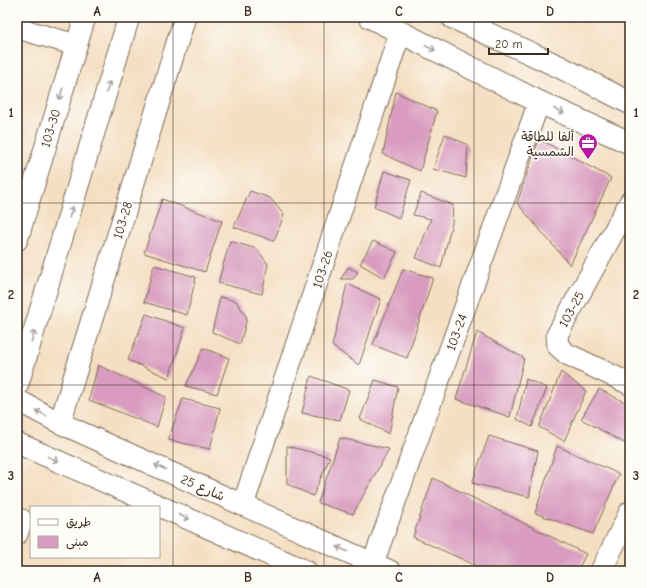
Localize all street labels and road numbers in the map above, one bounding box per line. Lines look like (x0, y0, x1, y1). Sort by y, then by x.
street label: 103-30 (38, 107, 63, 149)
street label: 103-28 (110, 199, 135, 241)
street label: 103-26 (309, 248, 336, 290)
street label: 103-25 (555, 289, 587, 330)
street label: 103-24 (443, 312, 470, 353)
street label: شارع 25 (178, 471, 227, 506)

